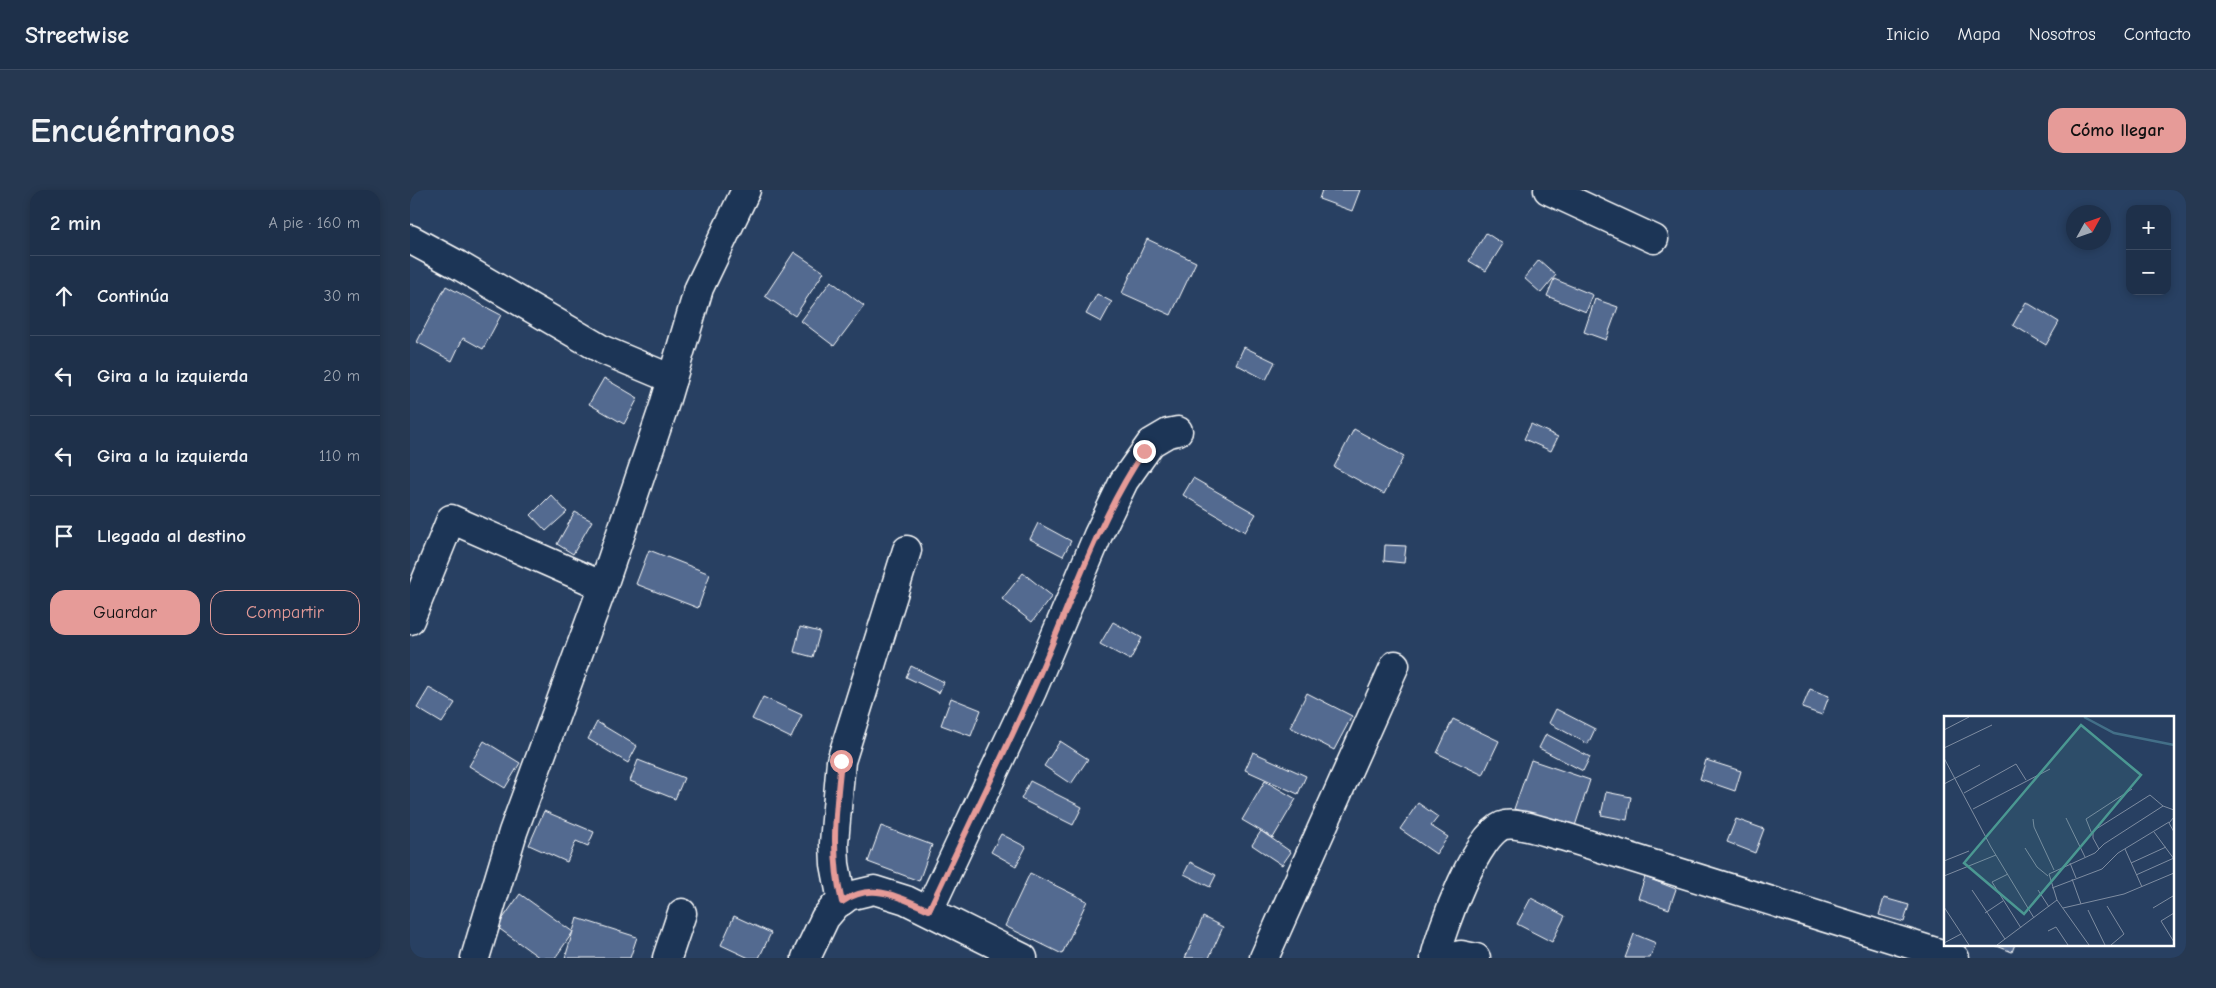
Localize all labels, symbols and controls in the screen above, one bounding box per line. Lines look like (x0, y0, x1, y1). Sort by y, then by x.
text: Streetwise (25, 21, 129, 49)
text: Inicio (1886, 24, 1930, 45)
text: Mapa (1958, 24, 2001, 45)
text: Nosotros (2029, 24, 2096, 45)
text: Contacto (2124, 24, 2191, 45)
button: Cómo llegar (2048, 108, 2186, 153)
text: Encuéntranos (30, 110, 235, 151)
north arrow (2066, 205, 2111, 250)
map controls (2126, 205, 2171, 295)
button: + (2126, 205, 2171, 250)
text: 2 min (50, 211, 101, 235)
text: A pie · 160 m (268, 214, 360, 232)
button: − (2126, 250, 2171, 295)
icon: ahead (50, 282, 78, 310)
text: Continúa (97, 285, 169, 307)
text: 30 m (324, 287, 360, 305)
icon: left (50, 362, 78, 390)
text: Gira a la izquierda (97, 365, 248, 387)
text: 20 m (323, 367, 360, 385)
route end (1133, 440, 1156, 463)
icon: left (50, 442, 78, 470)
text: Gira a la izquierda (97, 445, 248, 467)
text: 110 m (319, 447, 360, 465)
icon: arrive (50, 522, 78, 550)
text: Llegada al destino (97, 525, 246, 547)
button: Guardar (50, 590, 200, 635)
button: Compartir (210, 590, 360, 635)
inset map (1944, 716, 2174, 946)
route start (830, 750, 853, 773)

